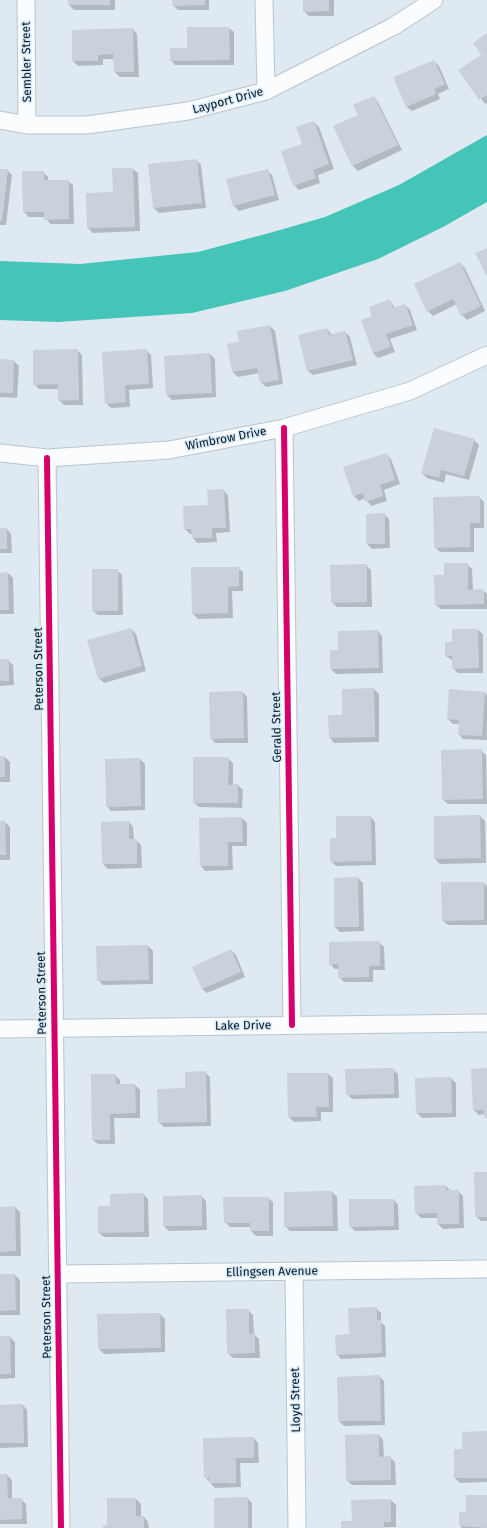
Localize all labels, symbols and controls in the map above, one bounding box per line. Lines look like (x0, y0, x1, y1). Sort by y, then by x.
street label: Sembler Street (19, 21, 35, 103)
street label: Layport Drive (191, 85, 265, 117)
street label: Wimbrow Drive (184, 424, 268, 454)
street label: Peterson Street (31, 627, 47, 711)
street label: Gerald Street (269, 691, 285, 763)
street label: Peterson Street (34, 951, 50, 1035)
street label: Lake Drive (215, 1018, 271, 1034)
street label: Ellingsen Avenue (226, 1264, 318, 1280)
street label: Peterson Street (39, 1275, 55, 1359)
street label: Lloyd Street (288, 1367, 304, 1433)

